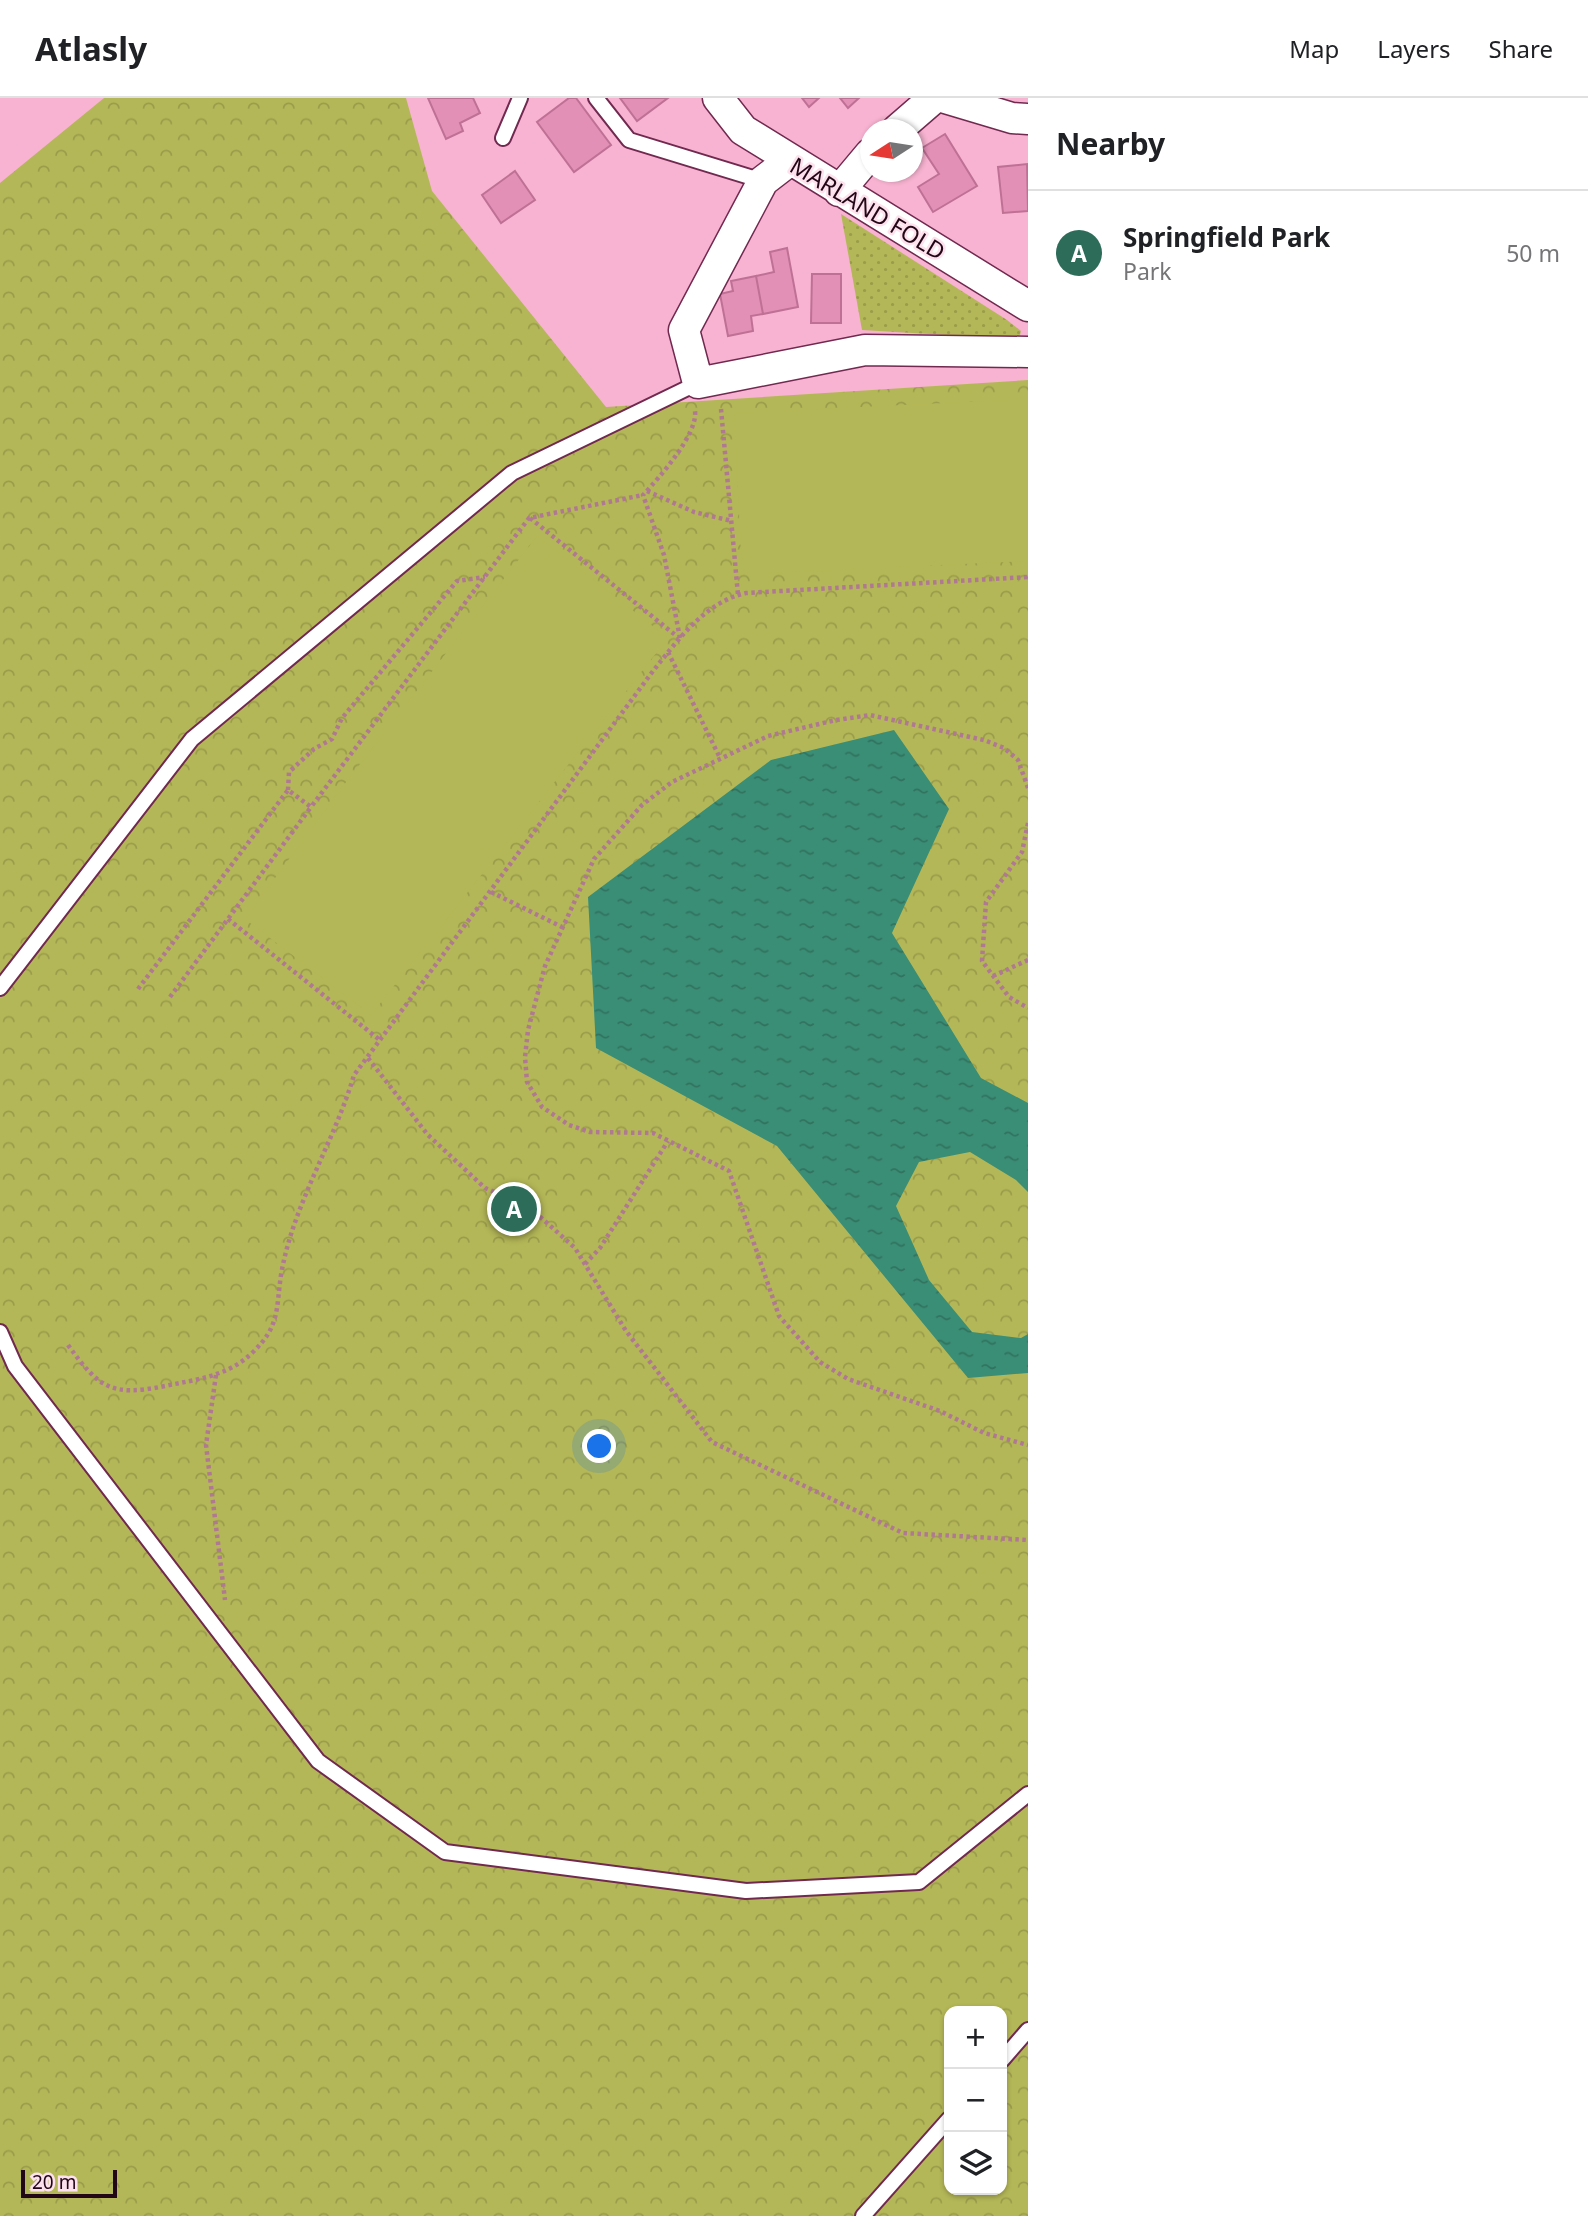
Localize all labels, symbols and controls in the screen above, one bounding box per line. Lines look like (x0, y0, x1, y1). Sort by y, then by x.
text: Atlasly (35, 26, 147, 71)
text: Map (1289, 32, 1339, 65)
text: Layers (1377, 32, 1451, 65)
text: Share (1489, 32, 1553, 65)
north arrow (860, 119, 923, 182)
text: Nearby (1056, 123, 1165, 164)
street label: MARLAND FOLD (784, 149, 952, 267)
text: Springfield Park (1123, 219, 1330, 255)
text: A (1071, 237, 1087, 269)
text: 50 m (1506, 237, 1560, 269)
text: Park (1123, 255, 1172, 287)
pin: A (491, 1183, 537, 1235)
your location (582, 1429, 616, 1463)
map controls (944, 2006, 1007, 2195)
button: + (944, 2006, 1007, 2069)
button: − (944, 2069, 1007, 2132)
button: layers (944, 2132, 1007, 2195)
scale bar (21, 2167, 117, 2199)
text: 20 m (32, 2169, 76, 2195)

